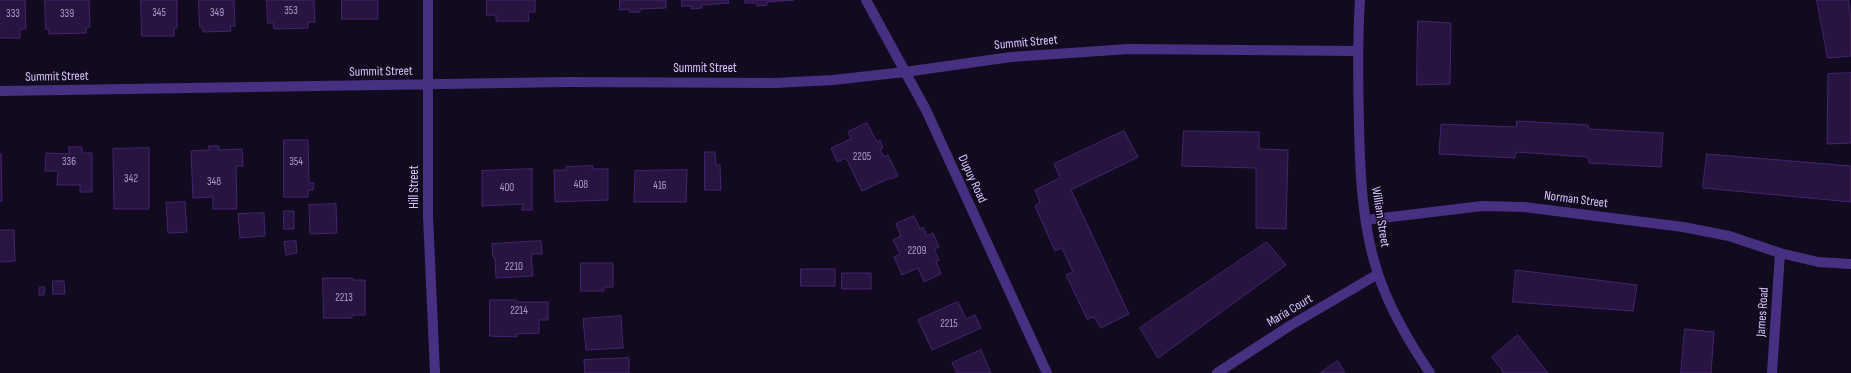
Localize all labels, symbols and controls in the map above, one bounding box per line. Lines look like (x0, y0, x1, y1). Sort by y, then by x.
house number: 353 (284, 4, 298, 18)
house number: 345 (152, 6, 166, 20)
house number: 349 (210, 6, 224, 20)
house number: 333 (6, 7, 20, 21)
house number: 339 (60, 7, 74, 21)
street label: Summit Street (994, 32, 1058, 54)
street label: Summit Street (673, 61, 737, 77)
street label: Summit Street (349, 64, 413, 80)
street label: Summit Street (25, 69, 89, 85)
house number: 2205 (853, 150, 871, 164)
street label: Dupuy Road (954, 152, 990, 206)
house number: 336 (62, 155, 76, 169)
house number: 354 (289, 155, 303, 169)
street label: Hill Street (407, 165, 423, 209)
house number: 342 (124, 172, 138, 186)
house number: 348 (207, 175, 221, 189)
house number: 408 (574, 178, 588, 192)
house number: 416 (653, 179, 667, 193)
house number: 400 (500, 181, 514, 195)
street label: William Street (1368, 186, 1392, 248)
street label: Norman Street (1543, 188, 1609, 212)
house number: 2209 (908, 244, 926, 258)
house number: 2210 (505, 260, 523, 274)
street label: James Road (1753, 287, 1773, 337)
house number: 2213 (335, 291, 353, 305)
street label: Maria Court (1264, 291, 1316, 331)
house number: 2214 (510, 304, 528, 318)
house number: 2215 (940, 317, 958, 331)

